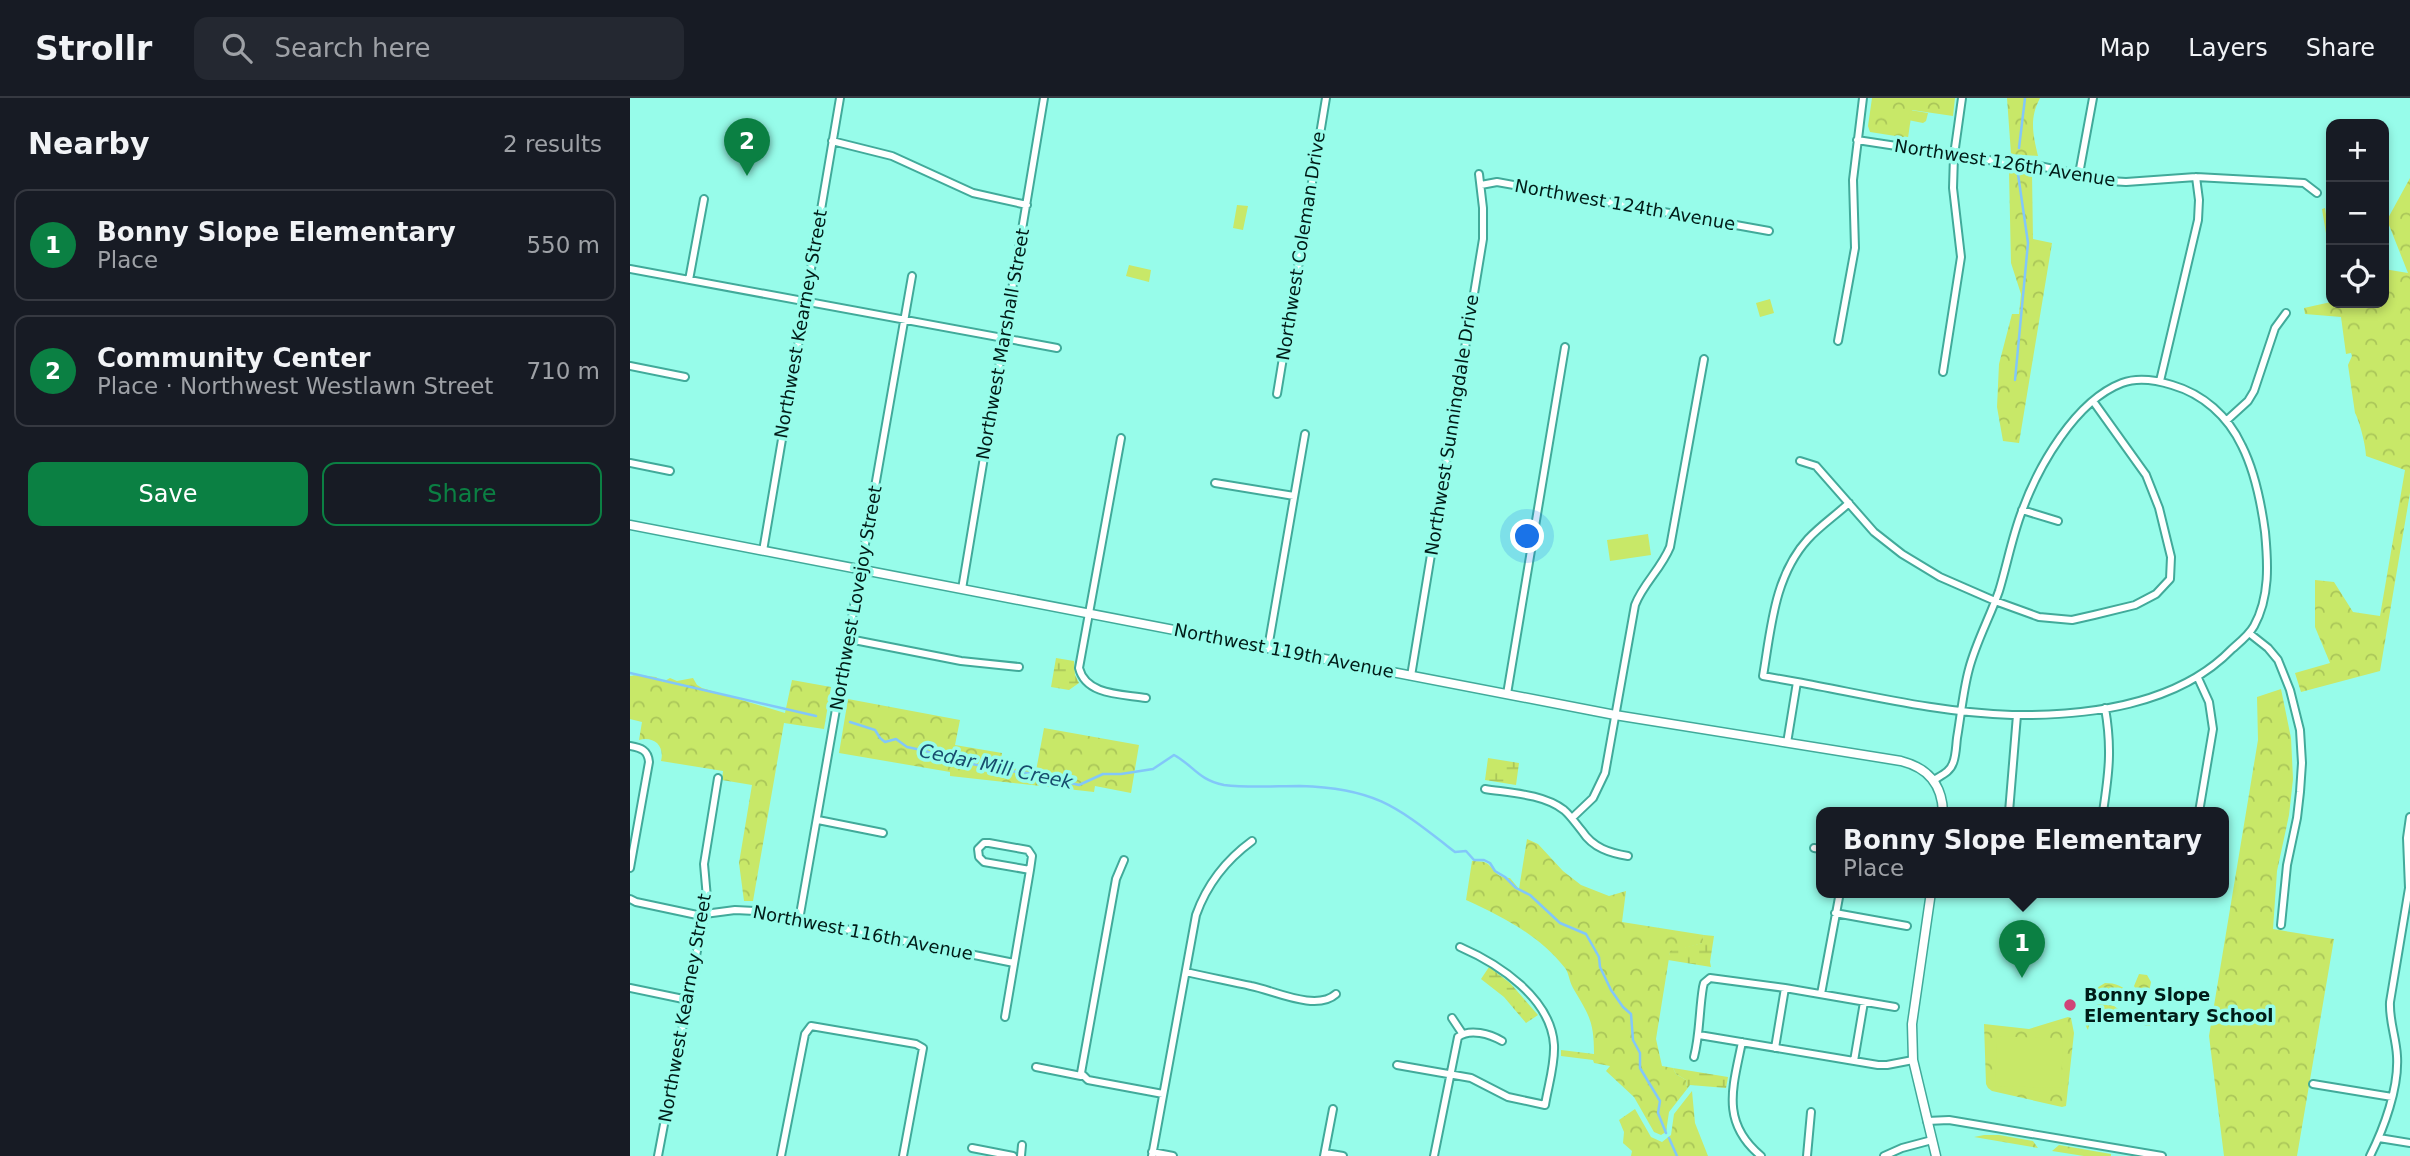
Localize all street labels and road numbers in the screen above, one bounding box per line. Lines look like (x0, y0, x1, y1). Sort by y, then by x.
street label: Northwest Coleman Drive (1272, 130, 1329, 362)
street label: Northwest 126th Avenue (1893, 135, 2117, 190)
street label: Northwest 124th Avenue (1513, 175, 1737, 234)
street label: Northwest Kearney Street (770, 208, 831, 440)
street label: Northwest Marshall Street (972, 227, 1033, 461)
street label: Northwest Sunningdale Drive (1420, 293, 1483, 557)
street label: Northwest Lovejoy Street (825, 484, 886, 712)
street label: Northwest 119th Avenue (1172, 619, 1396, 682)
street label: Northwest Kearney Street (654, 892, 715, 1124)
street label: Northwest 116th Avenue (751, 901, 975, 964)

